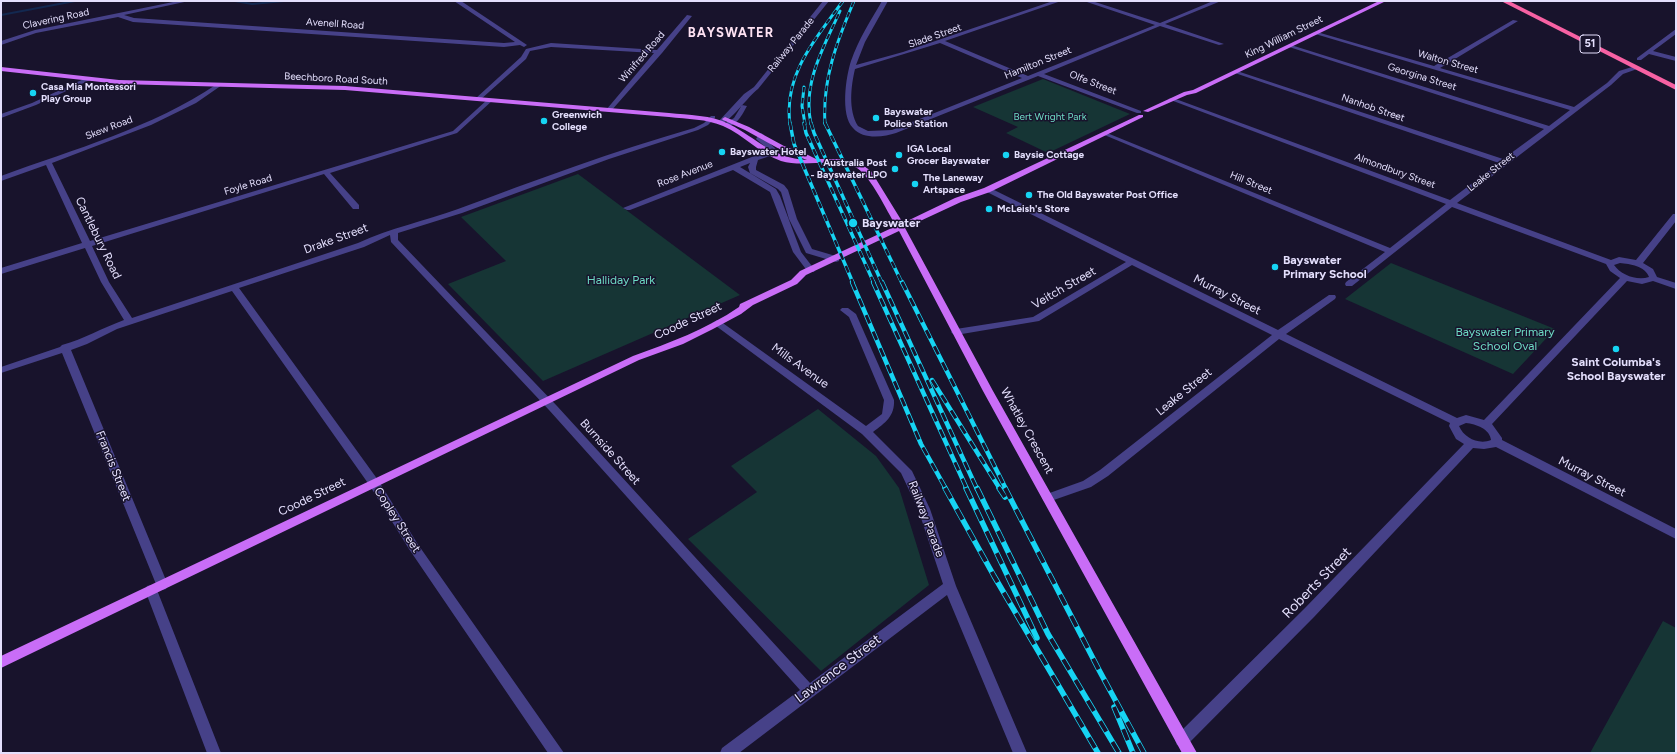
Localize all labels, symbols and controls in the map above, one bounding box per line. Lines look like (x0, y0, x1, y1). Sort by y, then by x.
street label: Clavering Road (22, 6, 90, 32)
street label: King William Street (1243, 13, 1325, 61)
street label: Railway Parade (765, 15, 817, 75)
street label: Avenell Road (306, 16, 364, 32)
street label: Slade Street (907, 21, 963, 51)
district label: BAYSWATER (688, 25, 774, 41)
street label: Winifred Road (617, 29, 667, 85)
road number: 51 (1580, 35, 1600, 53)
street label: Hamilton Street (1003, 44, 1073, 82)
street label: Walton Street (1416, 48, 1480, 76)
street label: Georgina Street (1386, 61, 1458, 93)
street label: Olfe Street (1068, 69, 1118, 97)
street label: Beechboro Road South (284, 70, 388, 88)
place label: Casa Mia Montessori Play Group (41, 81, 136, 104)
marker: Casa Mia Montessori Play Group (28, 88, 38, 98)
street label: Nanhob Street (1340, 92, 1406, 124)
place label: Bayswater Police Station (884, 106, 948, 130)
place label: Greenwich College (552, 109, 602, 132)
park label: Bert Wright Park (1013, 111, 1087, 123)
marker: Bayswater Police Station (871, 113, 881, 123)
street label: Skew Road (84, 114, 134, 142)
marker: Greenwich College (539, 116, 549, 126)
place label: IGA Local Grocer Bayswater (907, 143, 990, 166)
place label: Bayswater Hotel (730, 146, 806, 158)
marker: Bayswater Hotel (717, 147, 727, 157)
place label: Baysie Cottage (1014, 149, 1084, 161)
marker: IGA Local Grocer Bayswater (894, 150, 904, 160)
marker: Baysie Cottage (1001, 150, 1011, 160)
street label: Leake Street (1465, 150, 1517, 194)
street label: Almondbury Street (1353, 151, 1437, 191)
place label: Australia Post - Bayswater LPO (810, 157, 887, 180)
street label: Rose Avenue (656, 158, 714, 190)
marker: Australia Post - Bayswater LPO (890, 164, 900, 174)
street label: Hill Street (1228, 169, 1274, 197)
street label: Foyle Road (223, 172, 273, 198)
place label: The Laneway Artspace (923, 172, 983, 196)
marker: The Laneway Artspace (910, 179, 920, 189)
place label: The Old Bayswater Post Office (1037, 189, 1178, 201)
marker: The Old Bayswater Post Office (1024, 190, 1034, 200)
street label: Cantlebury Road (72, 194, 124, 282)
place label: McLeish's Store (997, 203, 1070, 215)
marker: McLeish's Store (984, 204, 994, 214)
place label: Bayswater (862, 216, 920, 230)
marker: Bayswater (847, 217, 859, 229)
street label: Drake Street (302, 221, 370, 257)
place label: Bayswater Primary School (1283, 253, 1367, 281)
marker: Bayswater Primary School (1270, 262, 1280, 272)
street label: Veitch Street (1029, 264, 1099, 312)
street label: Murray Street (1191, 272, 1263, 318)
park label: Halliday Park (587, 273, 655, 287)
street label: Coode Street (652, 299, 724, 343)
park label: Bayswater Primary School Oval (1455, 325, 1555, 353)
street label: Mills Avenue (769, 340, 831, 392)
marker: Saint Columba's School Bayswater (1611, 344, 1621, 354)
place label: Saint Columba's School Bayswater (1567, 355, 1665, 383)
street label: Leake Street (1153, 365, 1215, 419)
street label: Whatley Crescent (997, 385, 1057, 477)
street label: Burnside Street (577, 416, 643, 488)
street label: Francis Street (92, 429, 134, 503)
street label: Murray Street (1556, 454, 1628, 500)
street label: Coode Street (276, 475, 348, 519)
street label: Railway Parade (905, 479, 947, 559)
street label: Copley Street (371, 485, 423, 555)
street label: Roberts Street (1279, 544, 1355, 622)
street label: Lawrence Street (792, 631, 884, 707)

